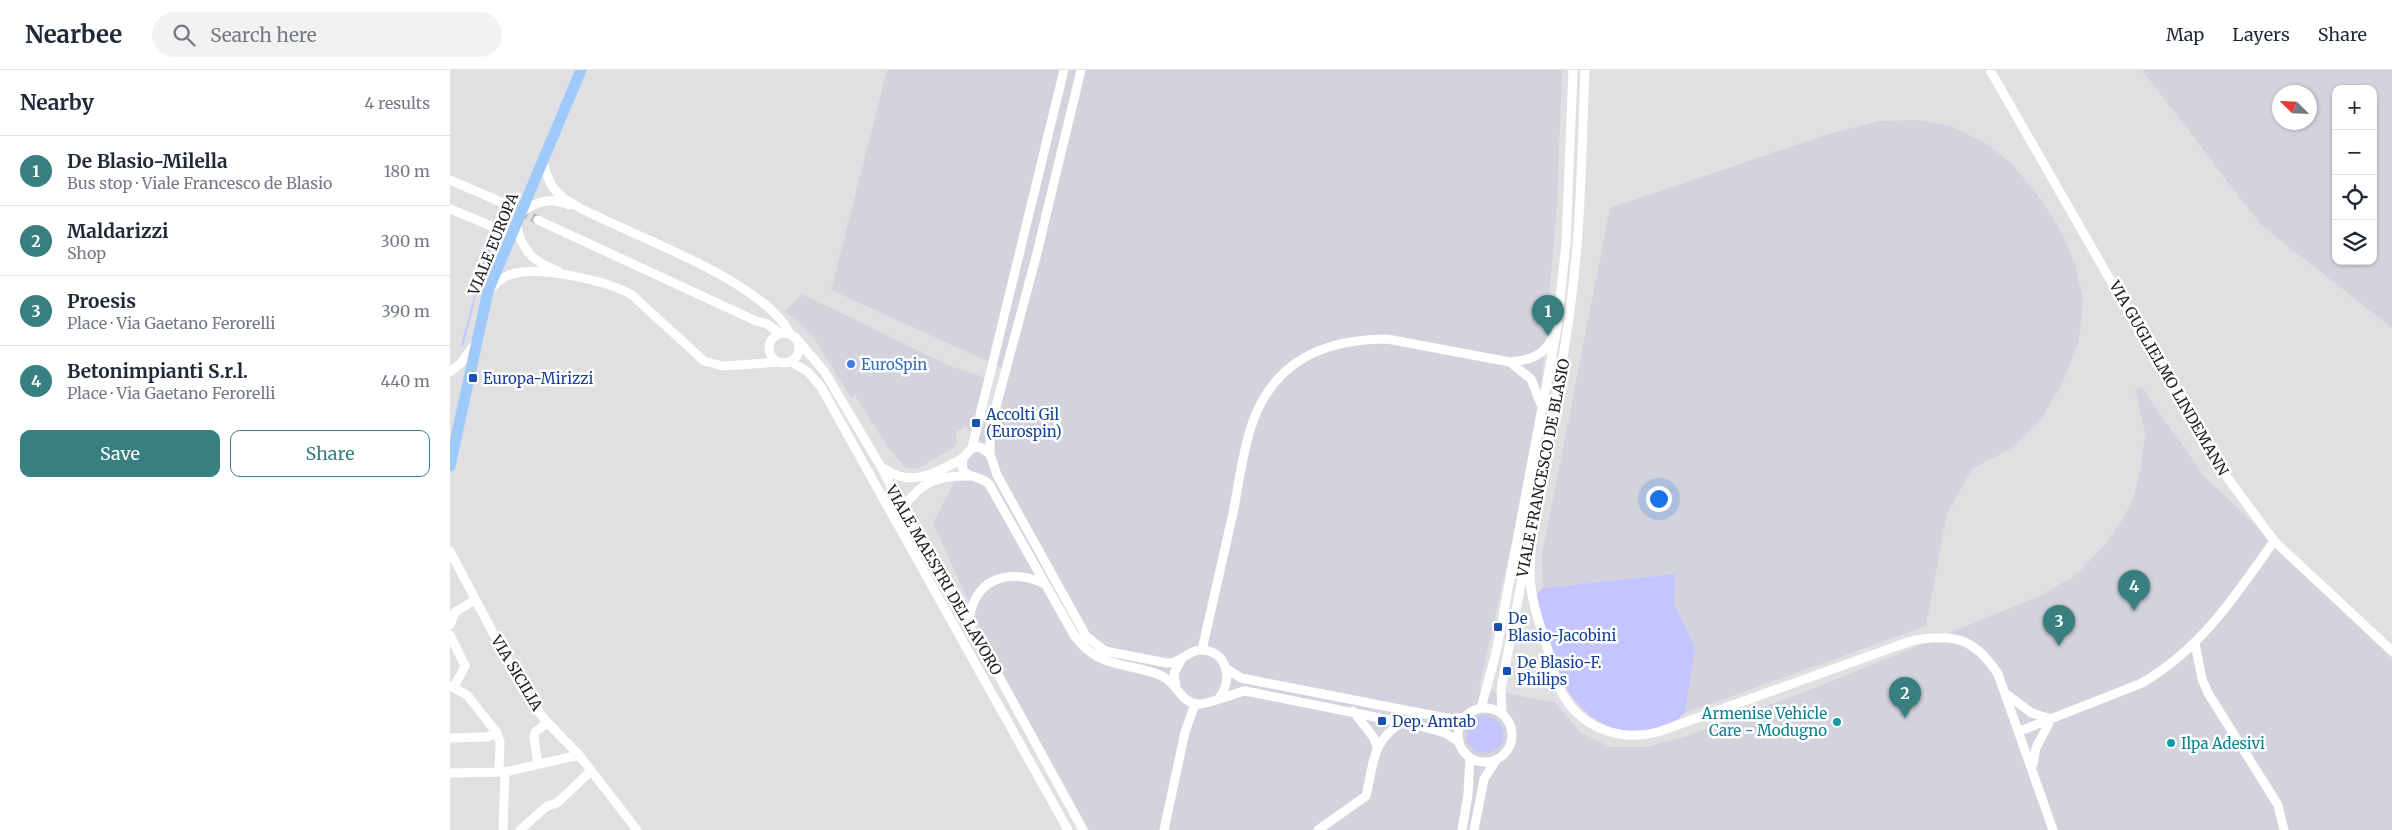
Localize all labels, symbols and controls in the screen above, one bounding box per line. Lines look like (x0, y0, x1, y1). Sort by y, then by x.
search box (152, 12, 502, 57)
text: Nearbee (25, 19, 122, 50)
icon: search (170, 21, 198, 49)
text: Search here (210, 23, 317, 47)
text: Map (2166, 23, 2204, 46)
text: Layers (2232, 23, 2290, 46)
text: Share (2318, 23, 2367, 46)
north arrow (2272, 85, 2317, 130)
map controls (2332, 85, 2377, 265)
button: + (2332, 85, 2377, 130)
text: Nearby (20, 89, 94, 116)
text: 4 results (364, 93, 430, 113)
button: − (2332, 130, 2377, 175)
text: De Blasio-Milella (67, 149, 228, 173)
text: 1 (32, 161, 40, 181)
text: 180 m (384, 161, 430, 181)
text: Bus stop · Viale Francesco de Blasio (67, 173, 332, 193)
button: locate (2332, 175, 2377, 220)
street label: VIALE EUROPA (463, 190, 522, 299)
text: Maldarizzi (67, 219, 169, 243)
button: layers (2332, 220, 2377, 265)
text: 2 (31, 231, 41, 251)
text: 300 m (381, 231, 430, 251)
text: Shop (67, 243, 106, 263)
street label: VIA GUGLIELMO LINDEMANN (2105, 276, 2233, 479)
text: Proesis (67, 289, 136, 313)
pin: 1 (1532, 295, 1564, 336)
text: 3 (31, 301, 41, 321)
text: 390 m (382, 301, 430, 321)
text: Place · Via Gaetano Ferorelli (67, 313, 275, 333)
place label: EuroSpin (861, 355, 927, 374)
street label: VIALE FRANCESCO DE BLASIO (1512, 357, 1574, 580)
marker: EuroSpin (845, 358, 857, 370)
text: Betonimpianti S.r.l. (67, 359, 248, 383)
place label: Europa-Mirizzi (483, 369, 594, 388)
text: 4 (31, 371, 41, 391)
text: 440 m (380, 371, 430, 391)
marker: Europa-Mirizzi (467, 372, 479, 384)
text: Place · Via Gaetano Ferorelli (67, 383, 275, 403)
place label: Accolti Gil (Eurospin) (985, 405, 1062, 441)
marker: Accolti Gil (Eurospin) (970, 417, 982, 429)
button: Save (20, 430, 220, 477)
button: Share (230, 430, 430, 477)
street label: VIALE MAESTRI DEL LAVORO (881, 481, 1006, 679)
your location (1646, 486, 1672, 512)
pin: 4 (2118, 570, 2150, 611)
pin: 3 (2043, 605, 2075, 646)
place label: De Blasio-Jacobini (1508, 609, 1616, 645)
marker: De Blasio-Jacobini (1492, 621, 1504, 633)
street label: VIA SICILIA (487, 631, 547, 715)
place label: De Blasio-F. Philips (1517, 653, 1602, 689)
marker: De Blasio-F. Philips (1501, 665, 1513, 677)
pin: 2 (1889, 677, 1921, 718)
place label: Armenise Vehicle Care - Modugno (1701, 704, 1827, 740)
place label: Dep. Amtab (1392, 712, 1476, 731)
marker: Dep. Amtab (1376, 715, 1388, 727)
marker: Armenise Vehicle Care - Modugno (1831, 716, 1843, 728)
place label: Ilpa Adesivi (2181, 734, 2265, 753)
marker: Ilpa Adesivi (2165, 737, 2177, 749)

